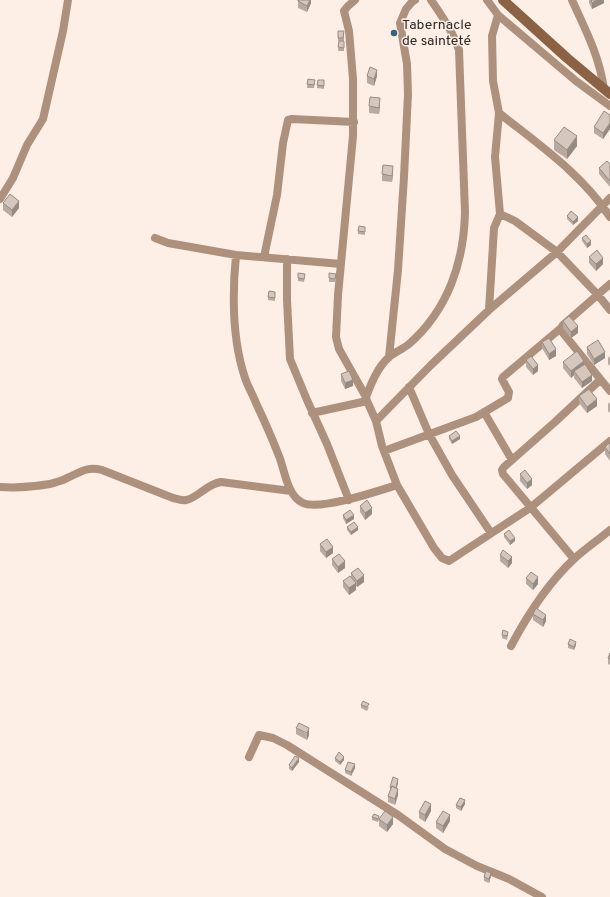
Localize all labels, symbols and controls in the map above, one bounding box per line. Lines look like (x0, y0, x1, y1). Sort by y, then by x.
place label: Tabernacle de sainteté (402, 17, 471, 50)
marker: Tabernacle de sainteté (389, 28, 399, 38)

